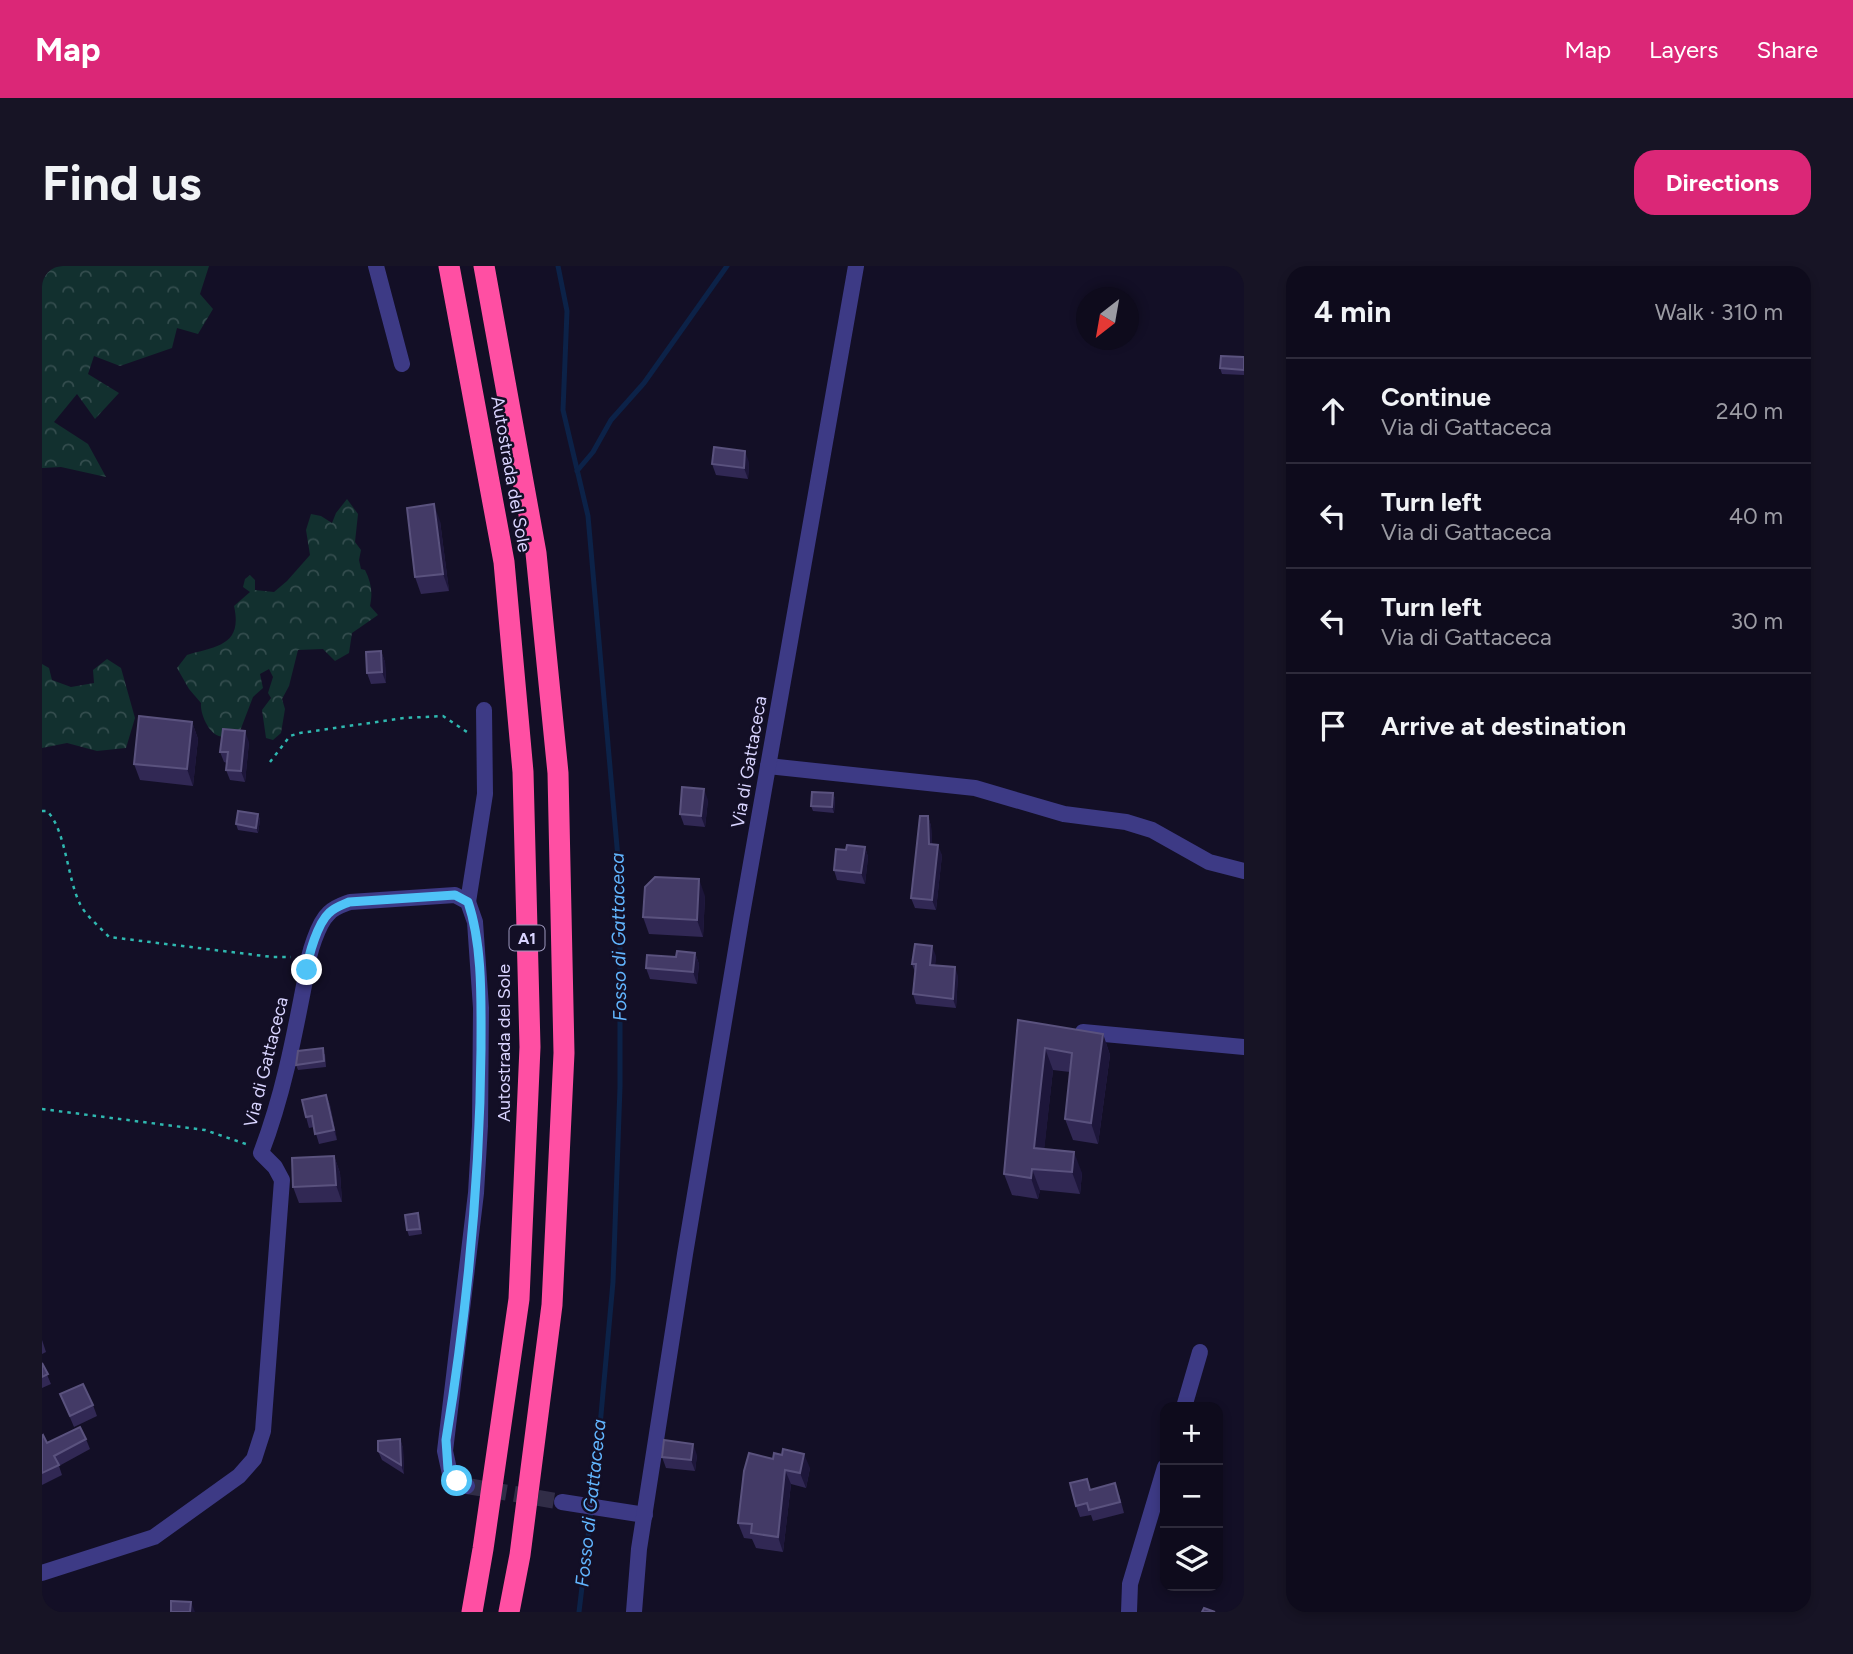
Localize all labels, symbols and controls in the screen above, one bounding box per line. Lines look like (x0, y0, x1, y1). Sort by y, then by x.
text: Map (35, 30, 101, 69)
text: Map (1564, 35, 1611, 64)
text: Layers (1649, 35, 1718, 64)
text: Share (1756, 35, 1818, 64)
button: Directions (1634, 150, 1811, 215)
text: Find us (42, 153, 201, 212)
north arrow (1076, 287, 1139, 350)
text: 4 min (1314, 293, 1391, 330)
text: Walk · 310 m (1655, 298, 1783, 326)
text: Continue (1381, 381, 1491, 413)
icon: ahead (1314, 392, 1352, 430)
street label: Autostrada del Sole (486, 394, 536, 554)
text: 240 m (1716, 397, 1783, 425)
text: Via di Gattaceca (1381, 413, 1552, 441)
text: Turn left (1381, 486, 1482, 518)
icon: left (1314, 497, 1352, 535)
text: 40 m (1729, 502, 1783, 530)
text: Via di Gattaceca (1381, 518, 1552, 546)
text: Turn left (1381, 591, 1482, 623)
icon: left (1314, 602, 1352, 640)
text: 30 m (1730, 607, 1783, 635)
text: Via di Gattaceca (1381, 623, 1552, 651)
street label: Via di Gattaceca (727, 694, 771, 830)
icon: arrive (1314, 707, 1352, 745)
text: Arrive at destination (1381, 710, 1626, 742)
water label: Fosso di Gattaceca (606, 852, 631, 1022)
road number: A1 (510, 926, 545, 950)
route end (291, 954, 322, 985)
street label: Autostrada del Sole (493, 964, 515, 1122)
street label: Via di Gattaceca (239, 995, 293, 1129)
map controls (1160, 1402, 1223, 1591)
button: + (1160, 1402, 1223, 1465)
water label: Fosso di Gattaceca (570, 1418, 611, 1588)
route start (441, 1465, 472, 1496)
button: − (1160, 1465, 1223, 1528)
button: layers (1160, 1528, 1223, 1591)

